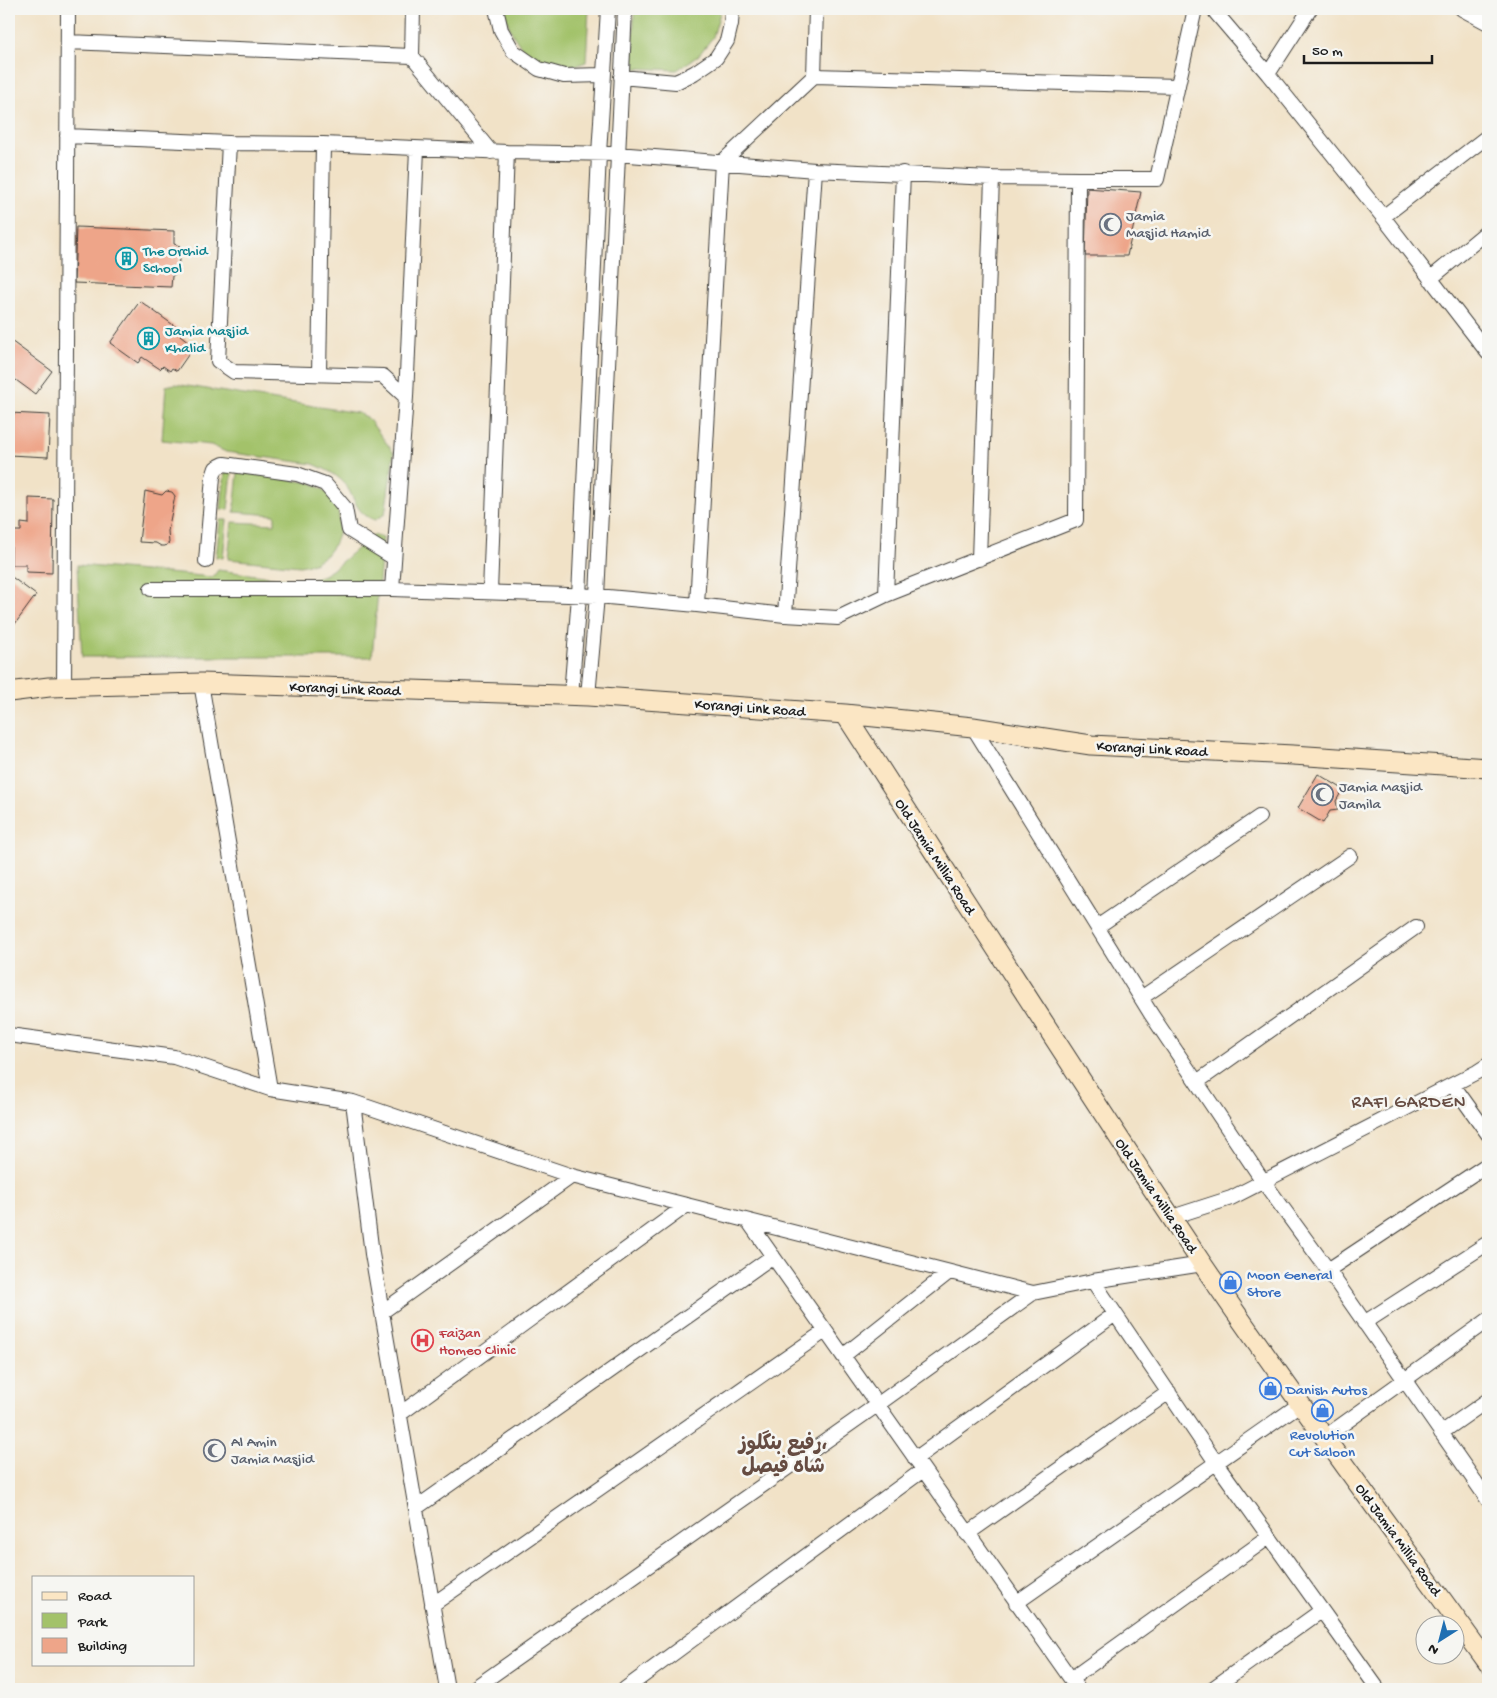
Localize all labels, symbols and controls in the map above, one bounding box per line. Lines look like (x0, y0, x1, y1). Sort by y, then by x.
scale bar (1304, 32, 1432, 64)
text: 50 m (1312, 43, 1343, 61)
place label: Jamia Masjid Hamid (1126, 208, 1211, 243)
mosque icon: Jamia Masjid Hamid (1098, 212, 1122, 236)
place label: The Orchid School (142, 243, 209, 278)
building icon: The Orchid School (115, 247, 139, 271)
place label: Jamia Masjid Khalid (165, 323, 249, 358)
building icon: Jamia Masjid Khalid (137, 327, 161, 351)
street label: Korangi Link Road (289, 679, 402, 701)
street label: Korangi Link Road (694, 696, 807, 722)
street label: Korangi Link Road (1096, 738, 1209, 762)
place label: Jamia Masjid Jamila (1339, 779, 1423, 814)
mosque icon: Jamia Masjid Jamila (1311, 783, 1335, 807)
street label: Old Jamia Millia Road (890, 796, 979, 920)
district label: RAFI GARDEN (1352, 1093, 1466, 1114)
street label: Old Jamia Millia Road (1110, 1135, 1201, 1258)
place label: Moon General Store (1247, 1267, 1333, 1302)
shop icon: Moon General Store (1219, 1271, 1243, 1295)
place label: Faizan Homeo Clinic (438, 1325, 516, 1360)
hospital icon: Faizan Homeo Clinic (411, 1329, 435, 1353)
shop icon: Danish Autos (1258, 1377, 1282, 1401)
place label: Danish Autos (1285, 1382, 1367, 1400)
shop icon: Revolution Cut Saloon (1310, 1399, 1334, 1423)
place label: Revolution Cut Saloon (1289, 1427, 1355, 1462)
district label: رفیع بنگلوز، شاہ فیصل (737, 1430, 827, 1480)
place label: Al Amin Jamia Masjid (231, 1434, 315, 1469)
mosque icon: Al Amin Jamia Masjid (203, 1438, 227, 1462)
street label: Old Jamia Millia Road (1350, 1480, 1445, 1601)
legend (32, 1576, 195, 1666)
text: Road (78, 1588, 112, 1606)
text: Park (77, 1614, 108, 1632)
north arrow (1414, 1616, 1464, 1666)
text: Building (77, 1638, 127, 1656)
text: N (1425, 1639, 1443, 1658)

